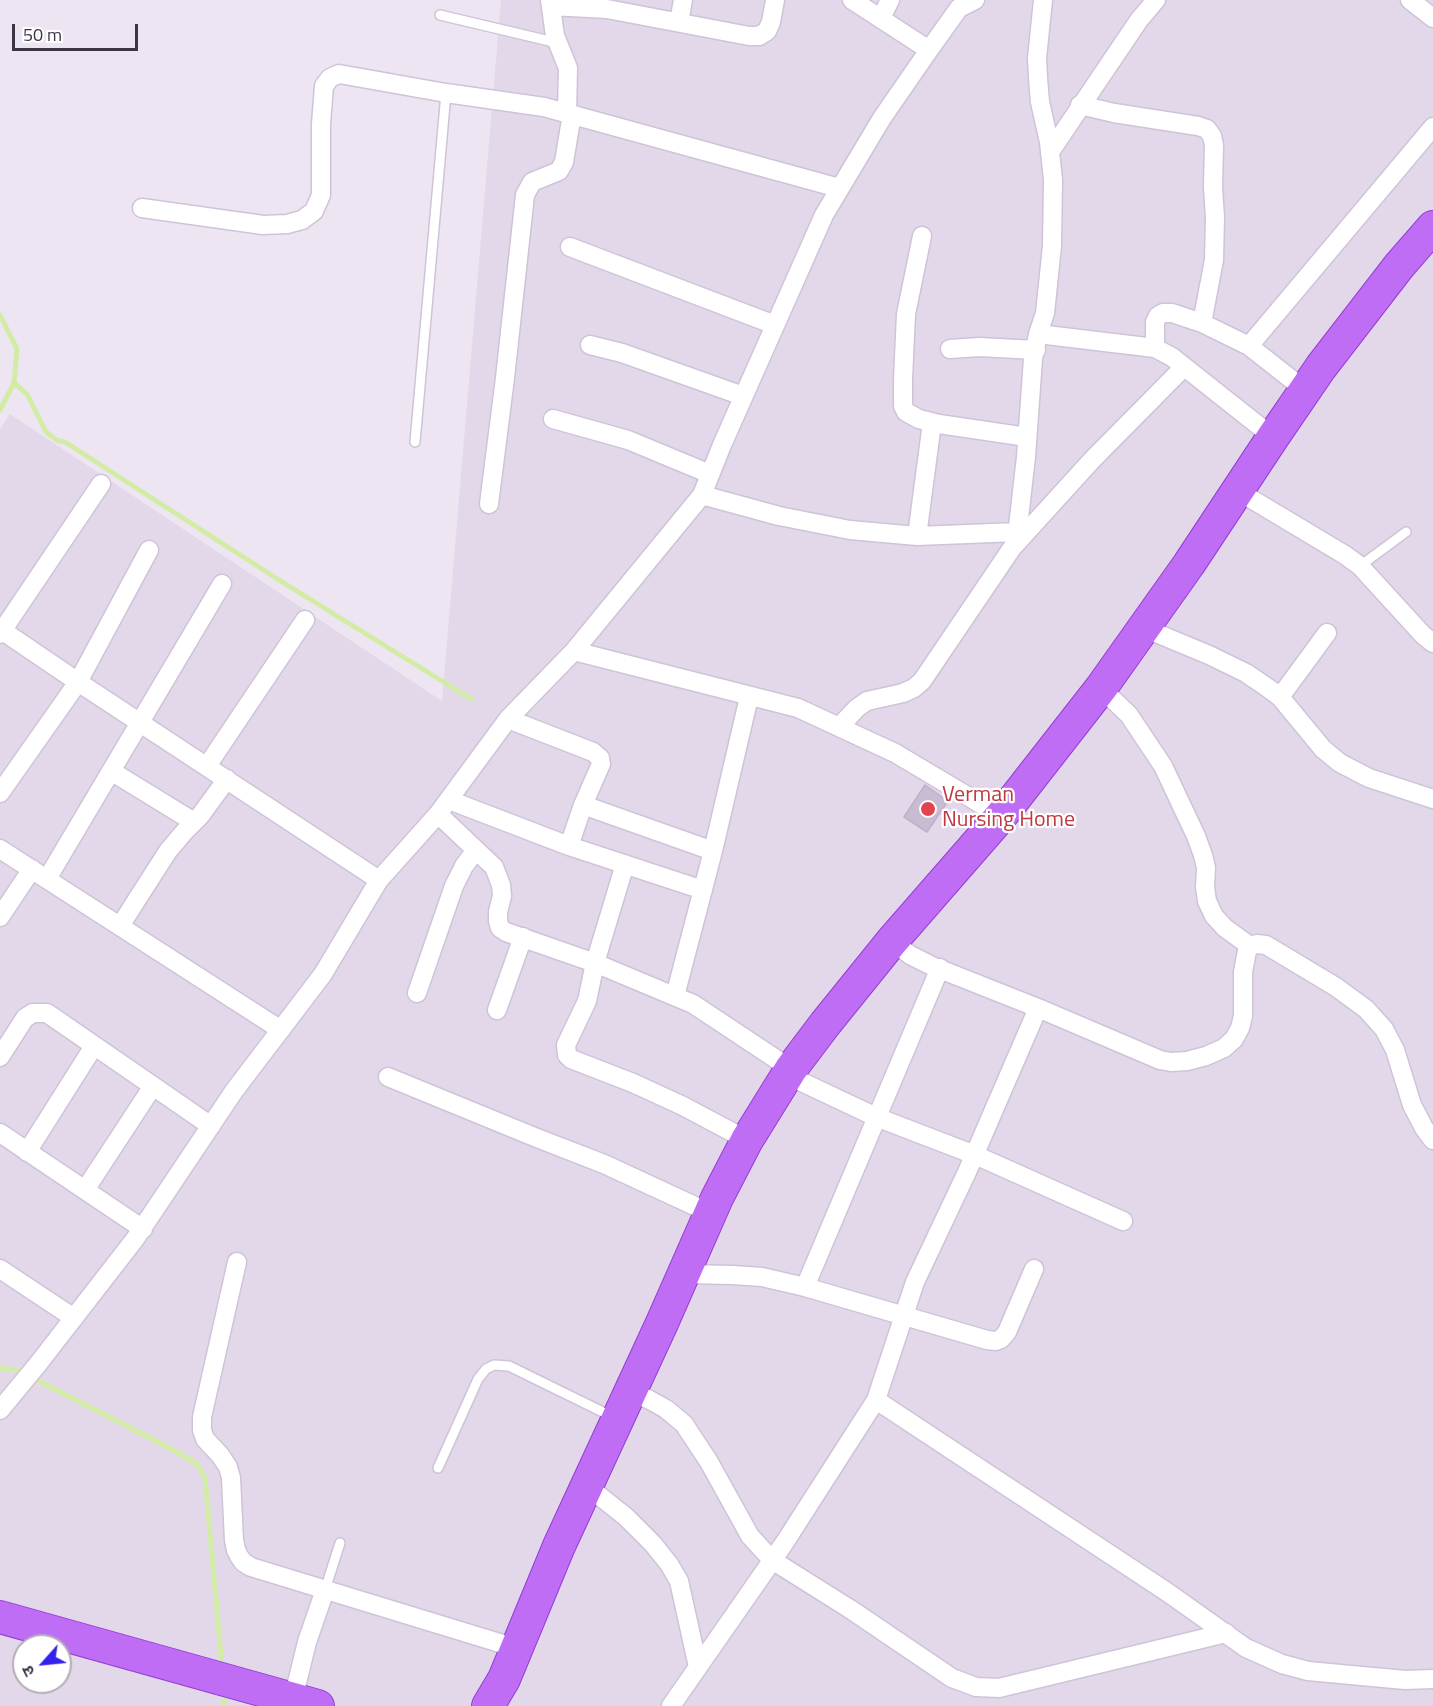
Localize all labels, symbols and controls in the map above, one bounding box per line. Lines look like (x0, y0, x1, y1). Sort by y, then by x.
scale bar (15, 12, 141, 50)
text: 50 m (23, 21, 62, 48)
place label: Verman Nursing Home (942, 783, 1075, 834)
marker: Verman Nursing Home (919, 800, 937, 818)
north arrow (12, 1634, 72, 1694)
text: उ (15, 1662, 41, 1681)

